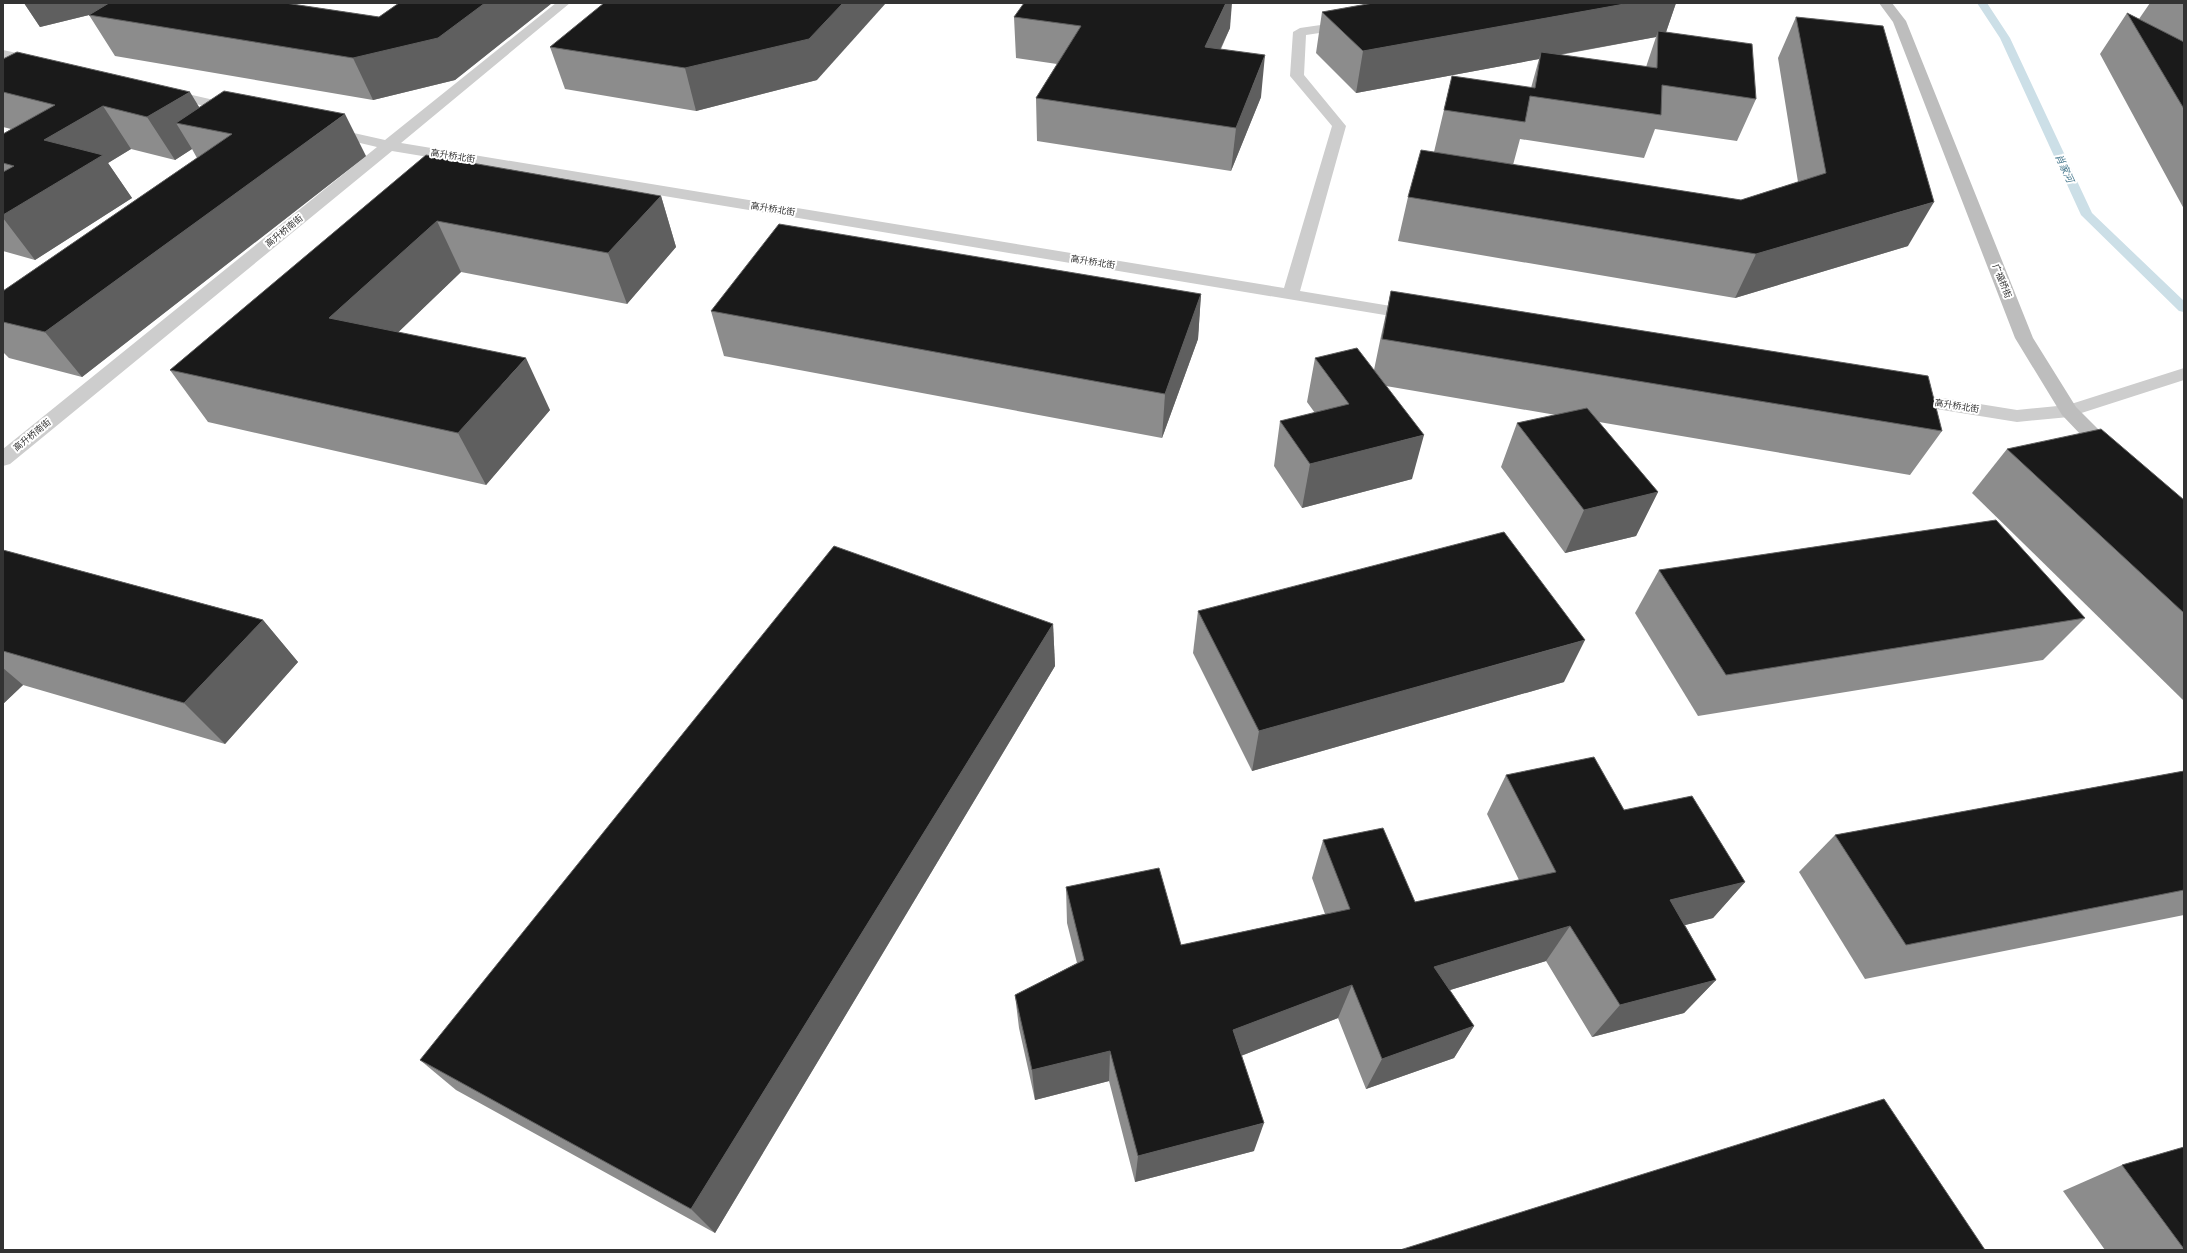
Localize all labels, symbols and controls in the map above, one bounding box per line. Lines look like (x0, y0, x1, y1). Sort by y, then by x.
street label: 高升桥北街 (430, 146, 476, 165)
water label: 肖家河 (2051, 151, 2079, 187)
street label: 高升桥北街 (750, 199, 796, 218)
street label: 高升桥南街 (262, 211, 305, 250)
street label: 高升桥北街 (1070, 252, 1116, 271)
street label: 广福桥街 (1990, 262, 2015, 300)
street label: 高升桥北街 (1934, 396, 1980, 415)
street label: 高升桥南街 (10, 415, 53, 454)

